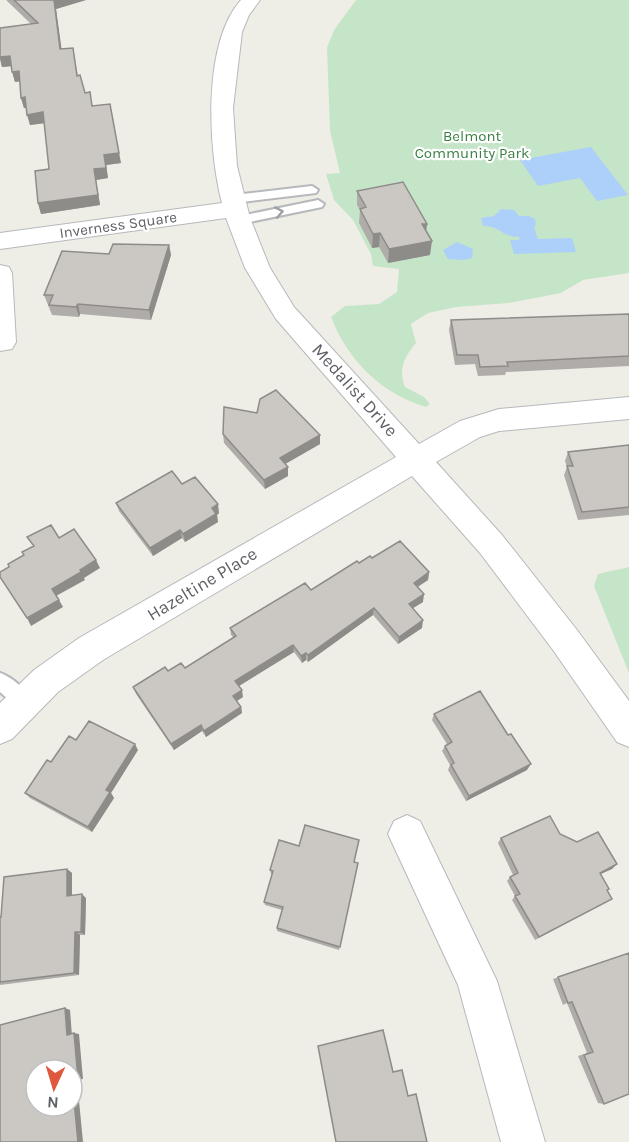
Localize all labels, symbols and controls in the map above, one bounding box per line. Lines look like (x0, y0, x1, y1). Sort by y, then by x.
park label: Belmont Community Park (415, 127, 529, 162)
one-way arrow (274, 206, 284, 219)
street label: Inverness Square (58, 208, 178, 242)
street label: Medalist Drive (307, 339, 403, 441)
street label: Hazeltine Place (143, 542, 261, 626)
north arrow (24, 1058, 84, 1118)
text: N (47, 1093, 59, 1112)

